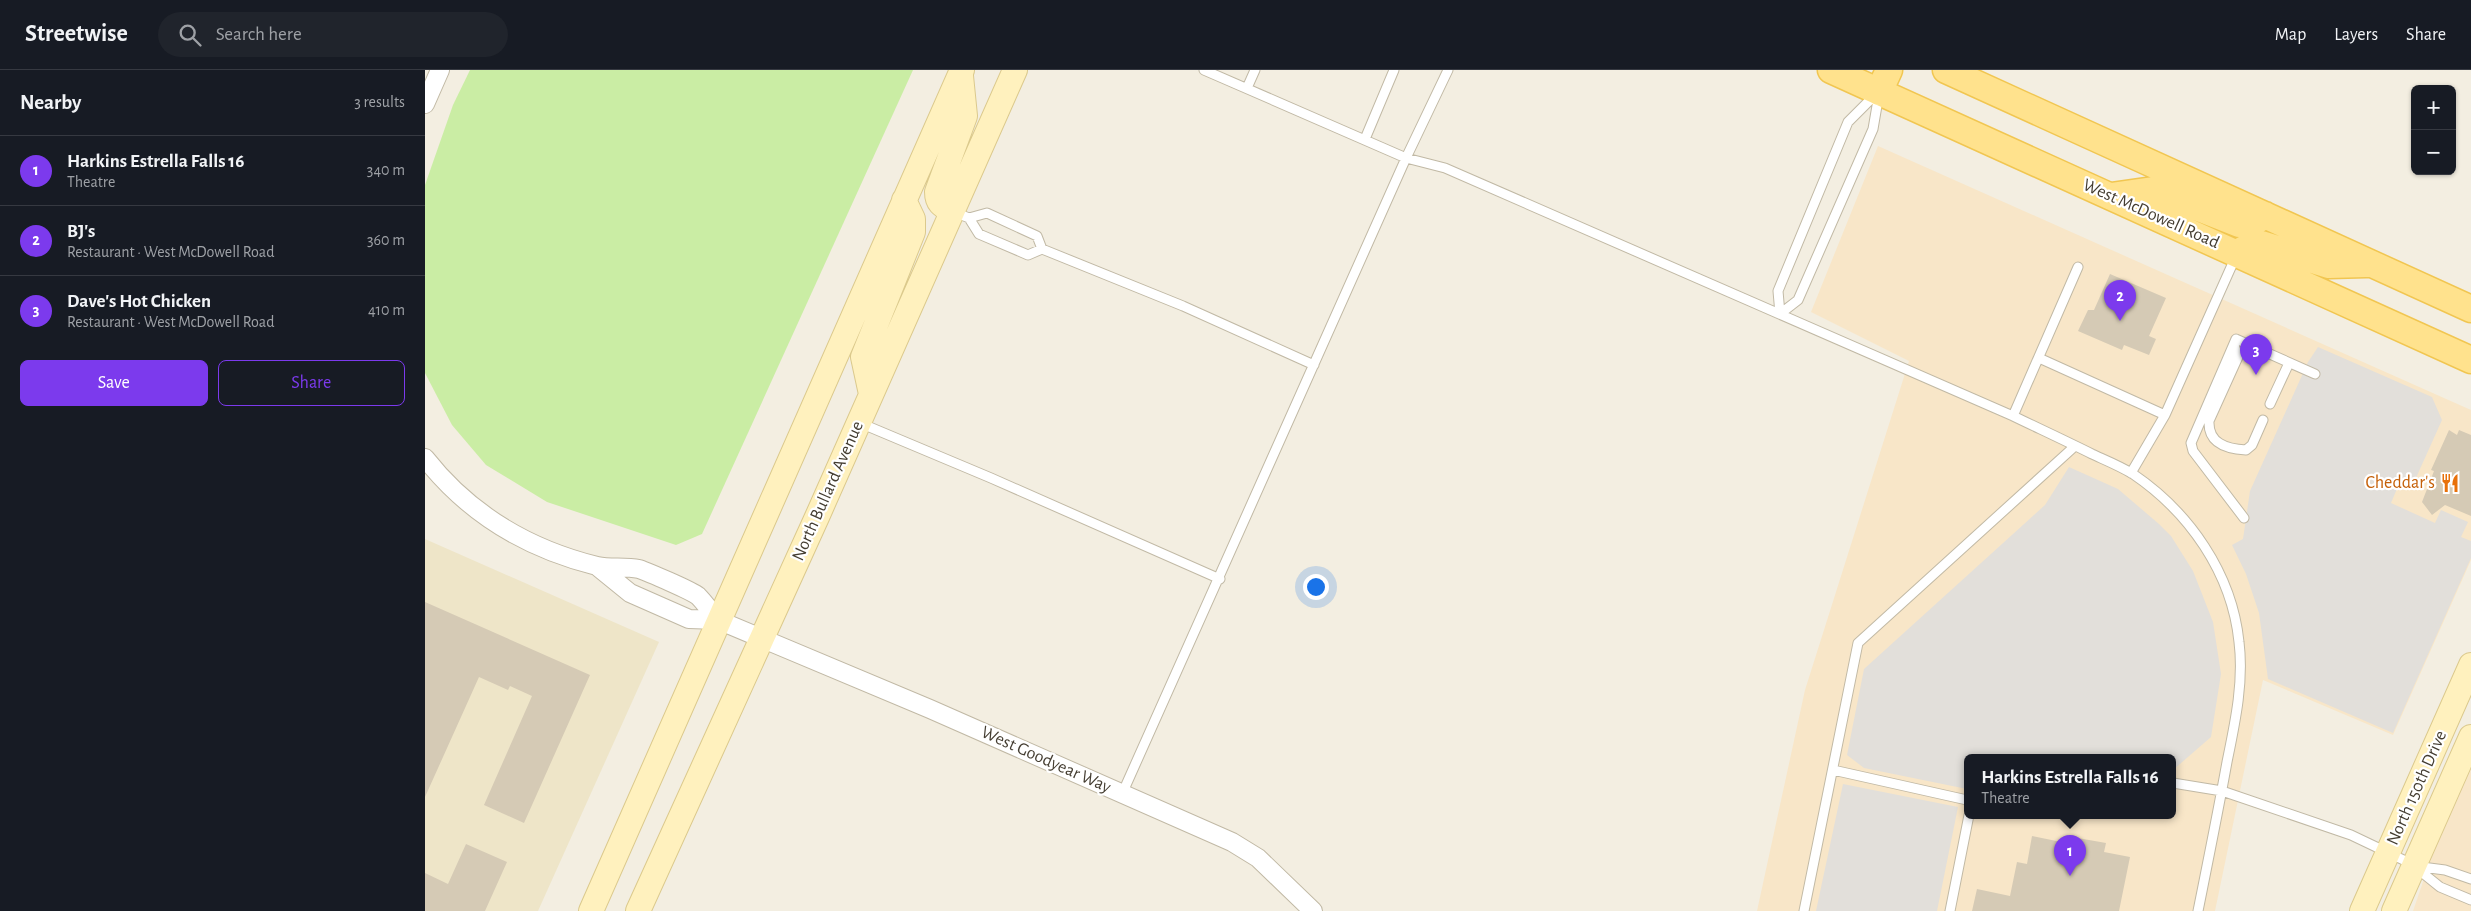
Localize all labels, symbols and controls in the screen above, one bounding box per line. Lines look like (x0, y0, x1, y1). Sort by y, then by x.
search box (158, 12, 508, 57)
icon: search (176, 21, 204, 49)
text: Streetwise (25, 22, 128, 46)
text: Search here (216, 25, 302, 44)
text: Map (2275, 26, 2306, 44)
text: Layers (2334, 26, 2378, 44)
text: Share (2406, 26, 2446, 44)
map controls (2411, 85, 2456, 175)
button: + (2411, 85, 2456, 130)
text: Nearby (20, 92, 81, 113)
text: 3 results (354, 94, 405, 110)
button: − (2411, 130, 2456, 175)
text: Harkins Estrella Falls 16 (67, 152, 244, 171)
text: 1 (33, 162, 39, 178)
text: 340 m (367, 162, 405, 178)
text: Theatre (67, 174, 115, 190)
street label: West McDowell Road (2080, 176, 2222, 252)
text: BJ's (67, 222, 95, 241)
text: 2 (32, 232, 40, 248)
text: 360 m (367, 232, 405, 248)
text: Restaurant · West McDowell Road (67, 244, 275, 260)
pin: 2 (2104, 280, 2136, 321)
text: Dave's Hot Chicken (67, 292, 211, 311)
text: 3 (33, 302, 39, 318)
text: 410 m (368, 302, 405, 318)
text: Restaurant · West McDowell Road (67, 314, 275, 330)
pin: 3 (2240, 334, 2272, 375)
button: Save (20, 360, 208, 406)
button: Share (218, 360, 405, 406)
street label: North Bullard Avenue (789, 418, 867, 564)
restaurant icon: Cheddar's (2439, 472, 2461, 494)
place label: Cheddar's (2365, 474, 2435, 492)
your location (1303, 574, 1329, 600)
street label: West Goodyear Way (978, 723, 1114, 797)
street label: North 150th Drive (2384, 728, 2450, 848)
popup (1964, 754, 2176, 819)
text: Harkins Estrella Falls 16 (1981, 768, 2159, 787)
text: Theatre (1981, 790, 2030, 806)
pin: 1 (2054, 835, 2086, 876)

